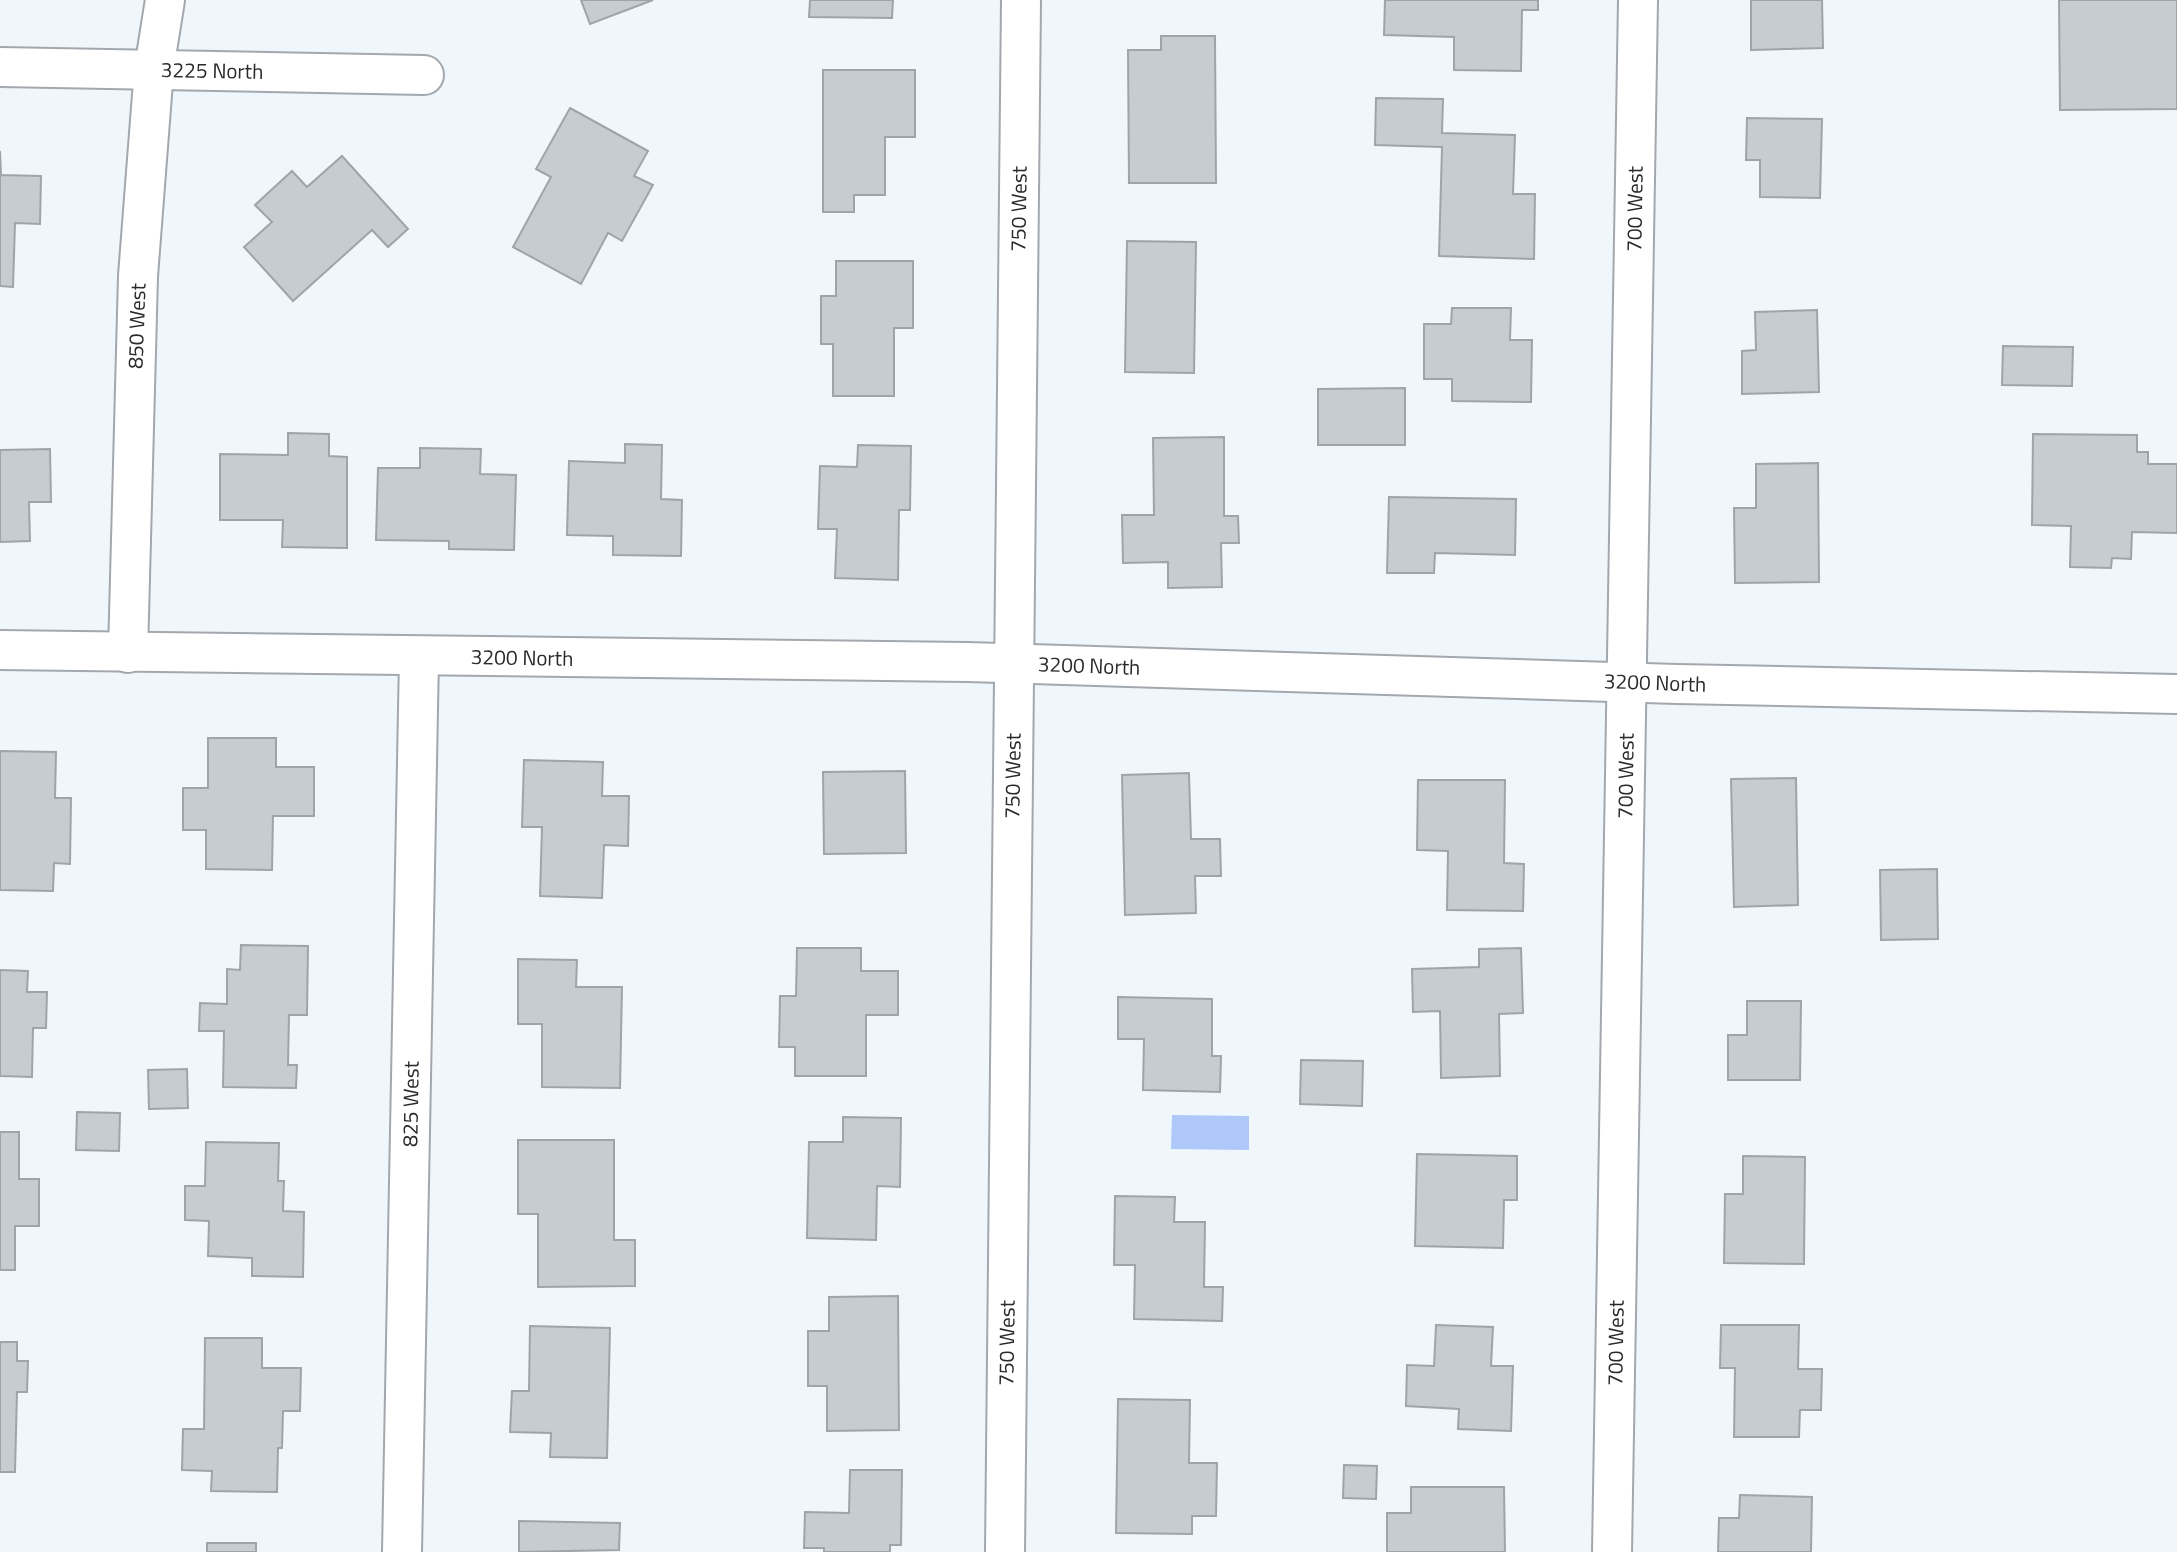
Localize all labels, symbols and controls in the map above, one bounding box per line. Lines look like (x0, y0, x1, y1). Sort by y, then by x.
street label: 3225 North (160, 53, 264, 87)
street label: 750 West (1001, 165, 1035, 252)
street label: 700 West (1617, 165, 1651, 252)
street label: 850 West (119, 282, 154, 369)
street label: 3200 North (470, 640, 574, 674)
street label: 3200 North (1037, 647, 1141, 683)
street label: 3200 North (1603, 664, 1707, 700)
street label: 750 West (995, 732, 1029, 819)
street label: 700 West (1608, 732, 1642, 819)
street label: 825 West (393, 1060, 427, 1147)
street label: 750 West (989, 1299, 1023, 1386)
street label: 700 West (1598, 1299, 1632, 1386)

